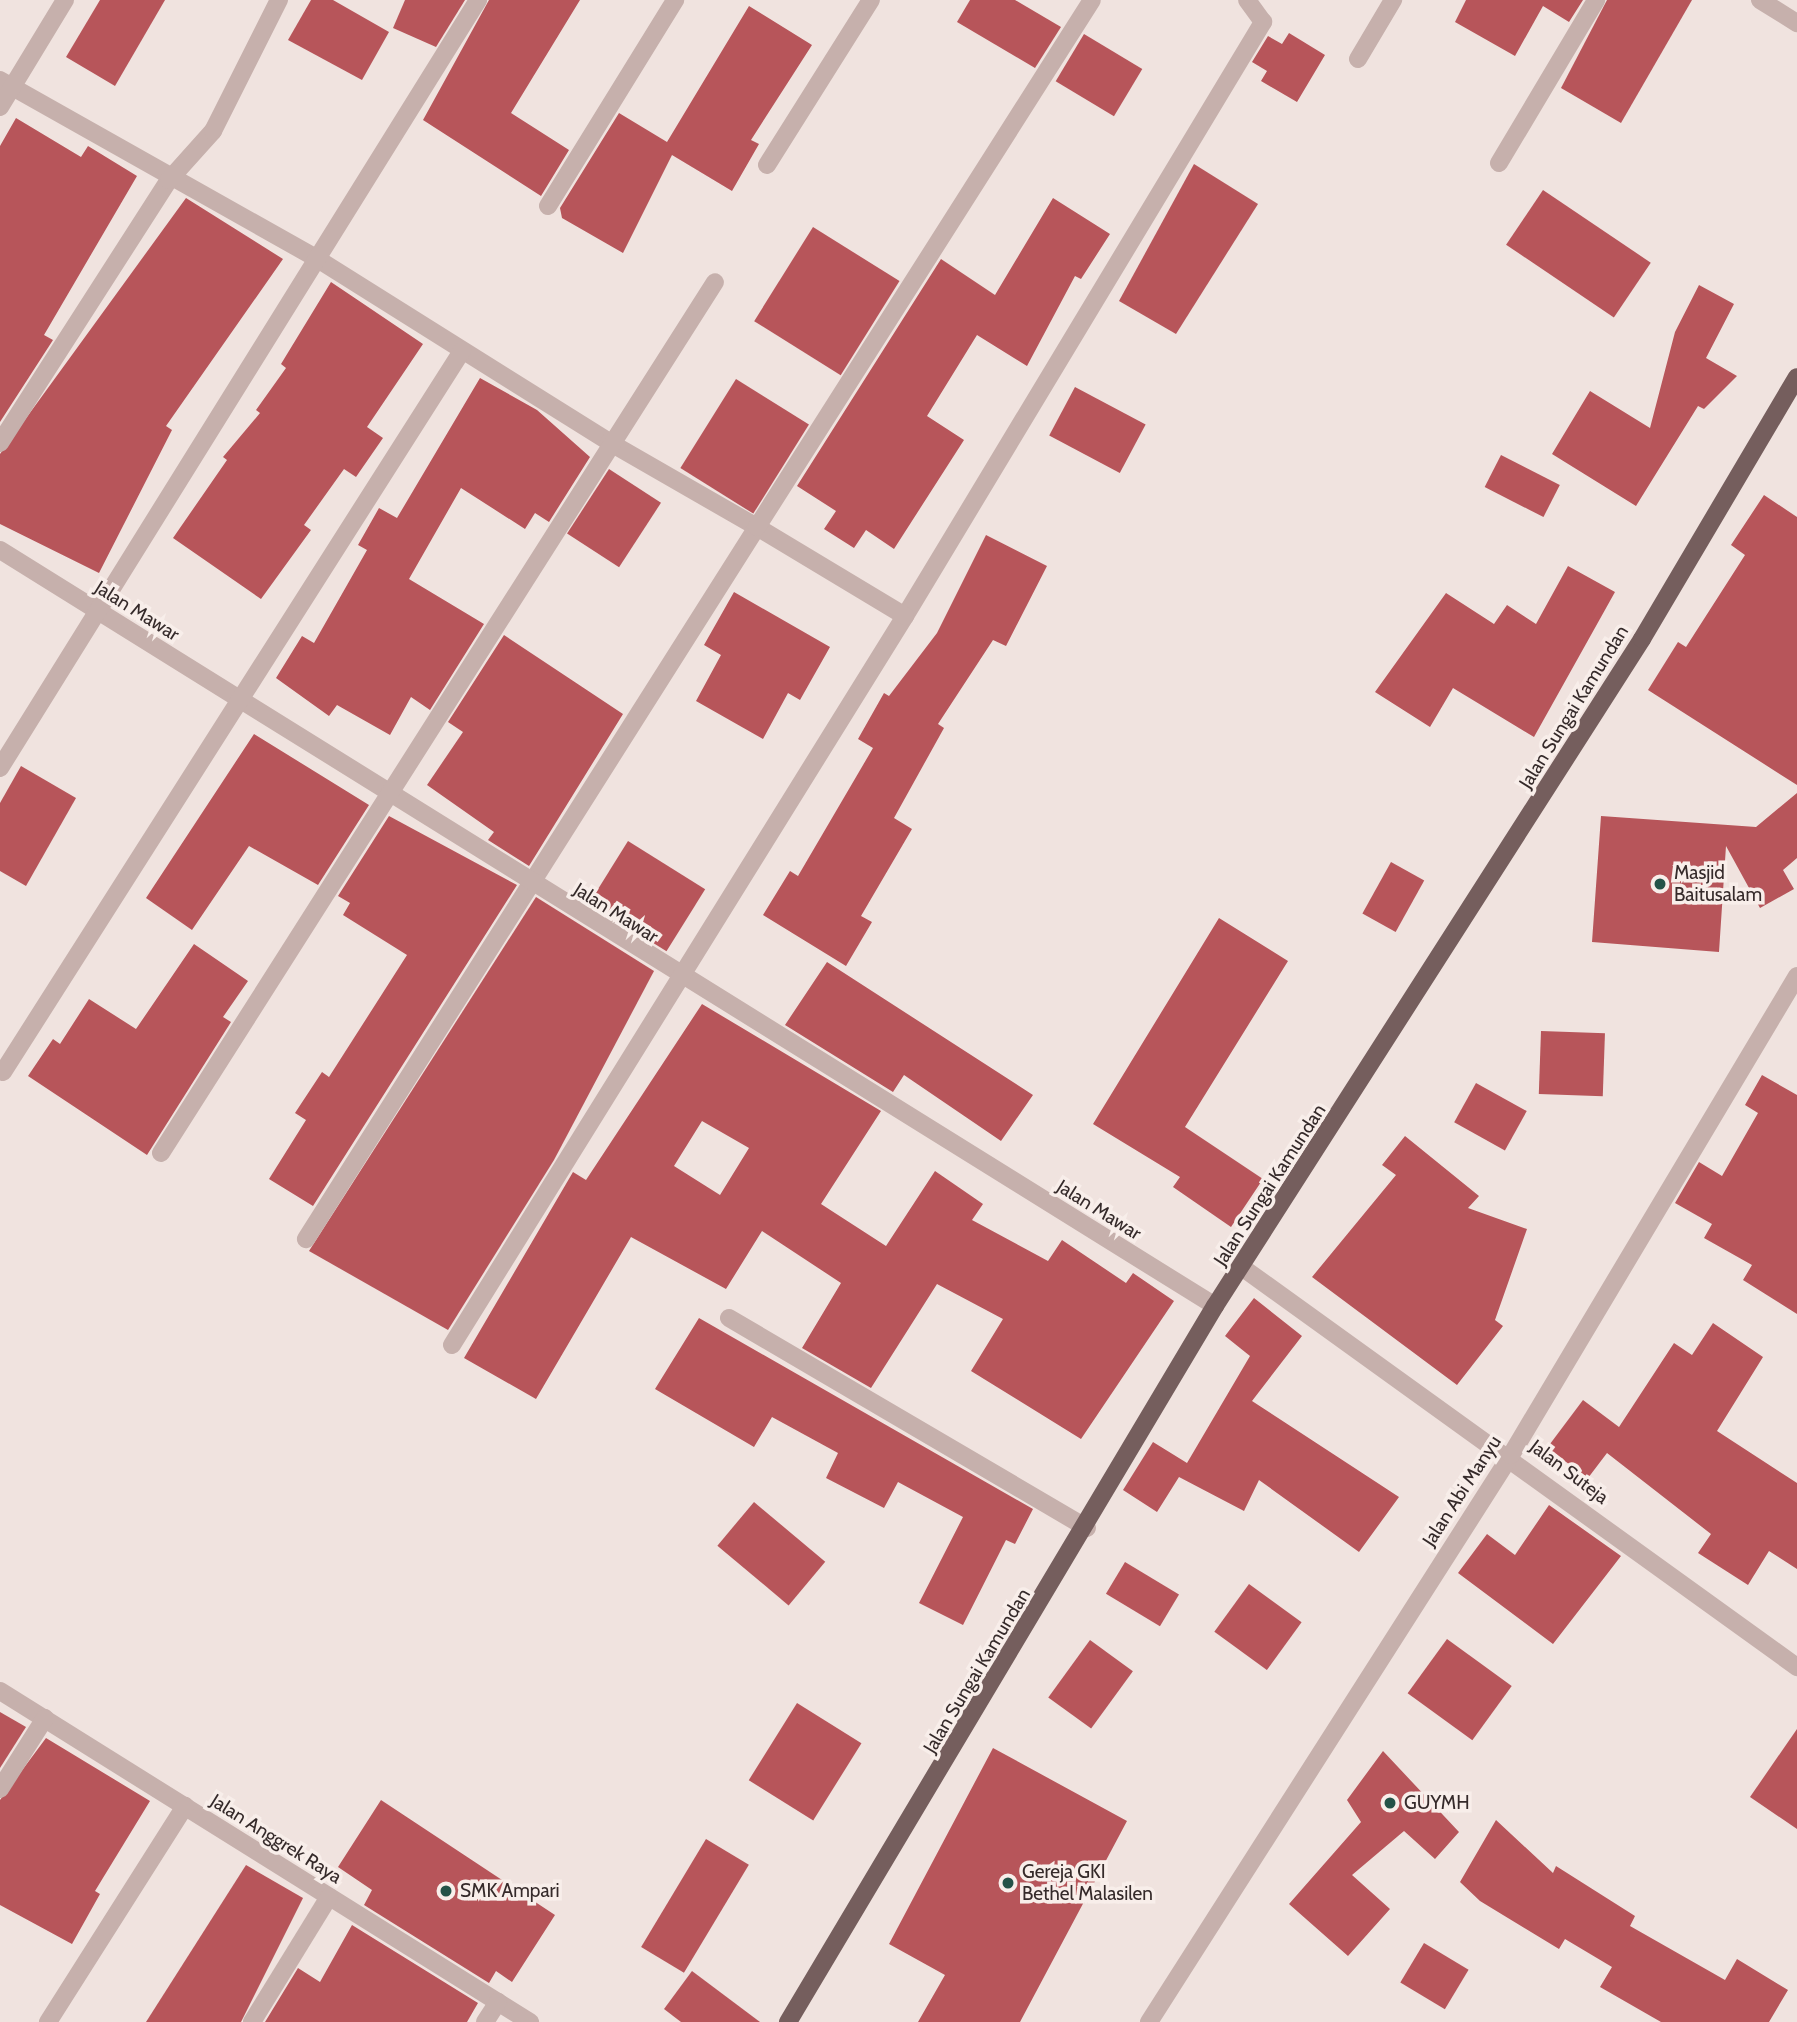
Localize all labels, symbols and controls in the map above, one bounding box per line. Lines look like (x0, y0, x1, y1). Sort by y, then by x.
street label: Jalan Mawar (91, 576, 183, 646)
street label: Jalan Sungai Kamundan (1514, 621, 1634, 793)
place label: Masjid Baitusalam (1674, 862, 1762, 906)
marker: Masjid Baitusalam (1652, 876, 1668, 892)
street label: Jalan Mawar (570, 878, 662, 948)
street label: Jalan Sungai Kamundan (1209, 1100, 1331, 1270)
street label: Jalan Mawar (1053, 1175, 1145, 1245)
street label: Jalan Abi Manyu (1418, 1431, 1506, 1551)
street label: Jalan Suteja (1525, 1435, 1613, 1509)
street label: Jalan Sungai Kamundan (919, 1585, 1035, 1757)
street label: Jalan Anggrek Raya (206, 1789, 346, 1889)
place label: GUYMH (1404, 1792, 1470, 1814)
marker: GUYMH (1382, 1795, 1398, 1811)
place label: Gereja GKI Bethel Malasilen (1022, 1861, 1153, 1905)
marker: Gereja GKI Bethel Malasilen (1000, 1875, 1016, 1891)
place label: SMK Ampari (460, 1880, 560, 1902)
marker: SMK Ampari (438, 1883, 454, 1899)

